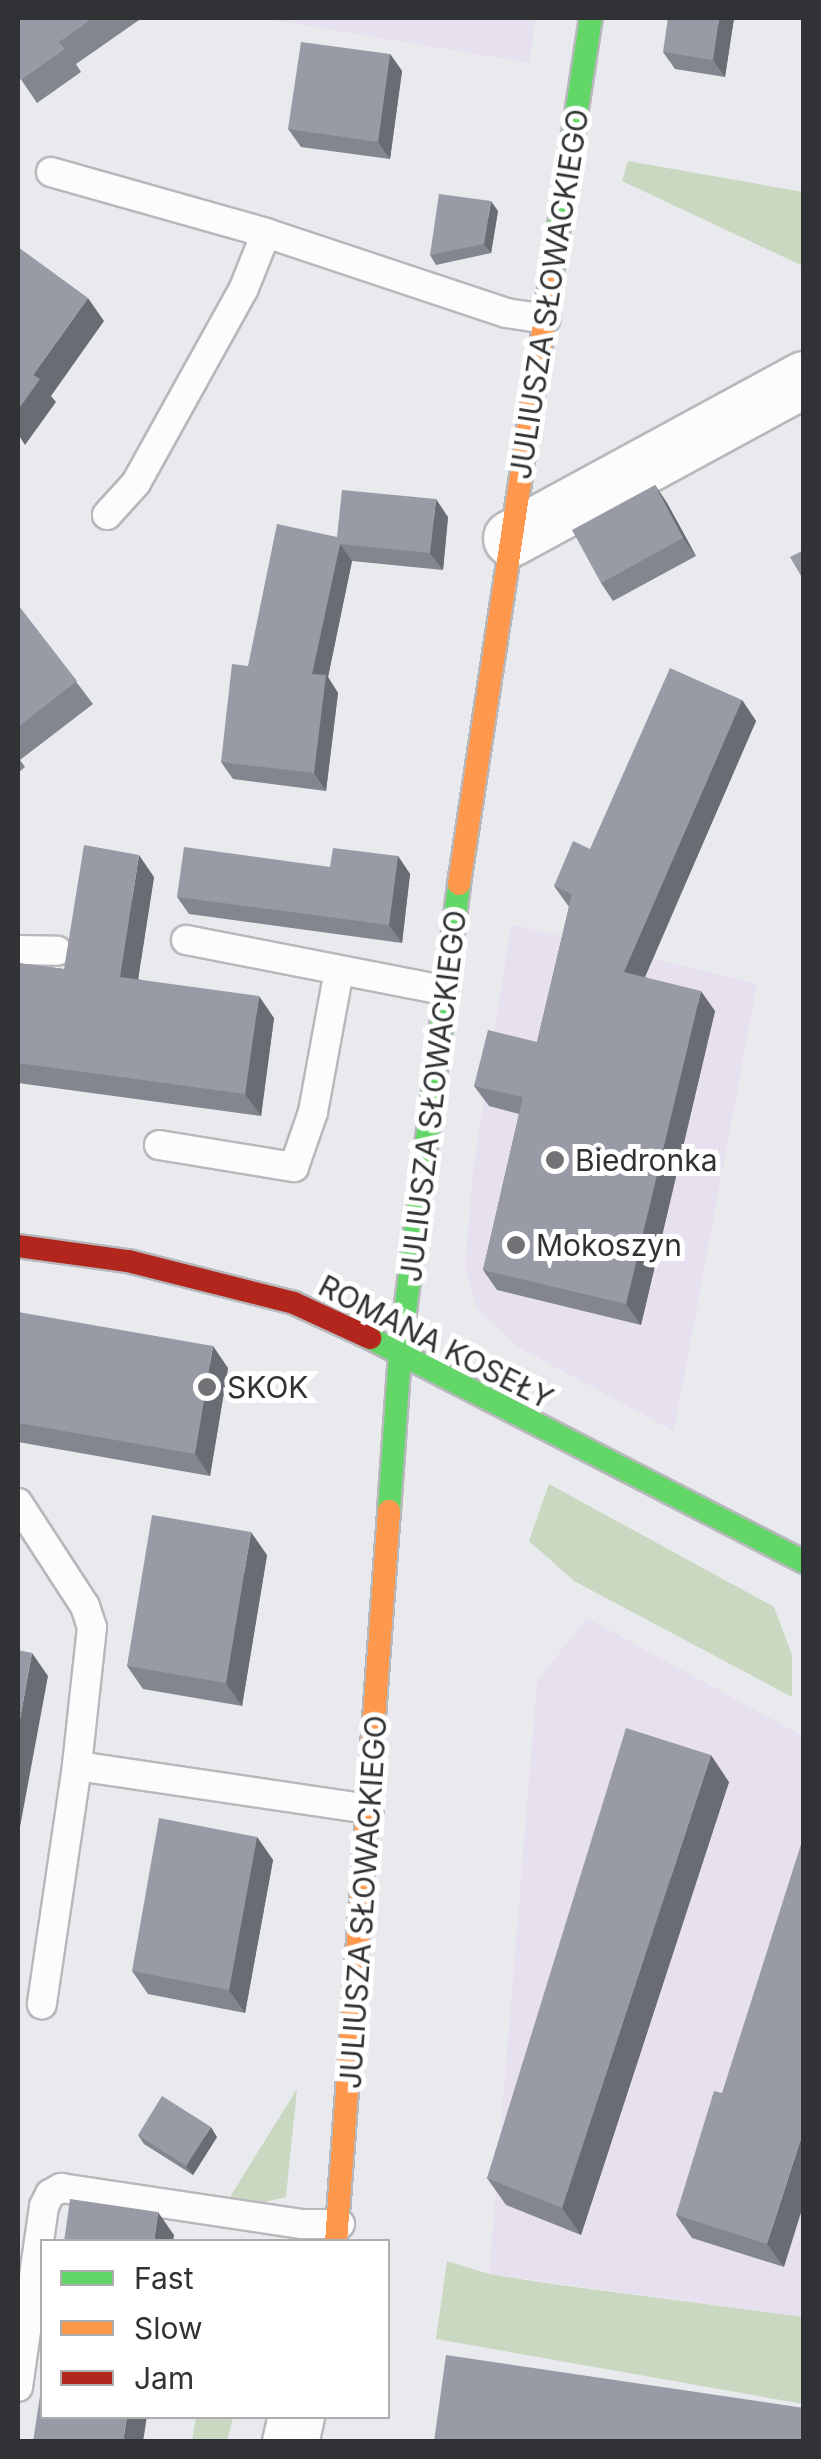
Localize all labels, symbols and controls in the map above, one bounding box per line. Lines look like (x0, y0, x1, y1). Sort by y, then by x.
street label: JULIUSZA SŁOWACKIEGO (502, 106, 596, 482)
street label: JULIUSZA SŁOWACKIEGO (392, 908, 474, 1284)
place label: Biedronka (575, 1142, 718, 1178)
marker: Biedronka (544, 1149, 566, 1171)
place label: Mokoszyn (536, 1227, 682, 1263)
marker: Mokoszyn (505, 1234, 527, 1256)
street label: ROMANA KOSEŁY (313, 1267, 559, 1417)
place label: SKOK (227, 1369, 308, 1405)
marker: SKOK (196, 1376, 218, 1398)
street label: JULIUSZA SŁOWACKIEGO (332, 1714, 394, 2090)
legend (40, 2239, 390, 2419)
text: Fast (134, 2260, 193, 2296)
text: Slow (134, 2310, 203, 2346)
text: Jam (134, 2360, 194, 2396)

